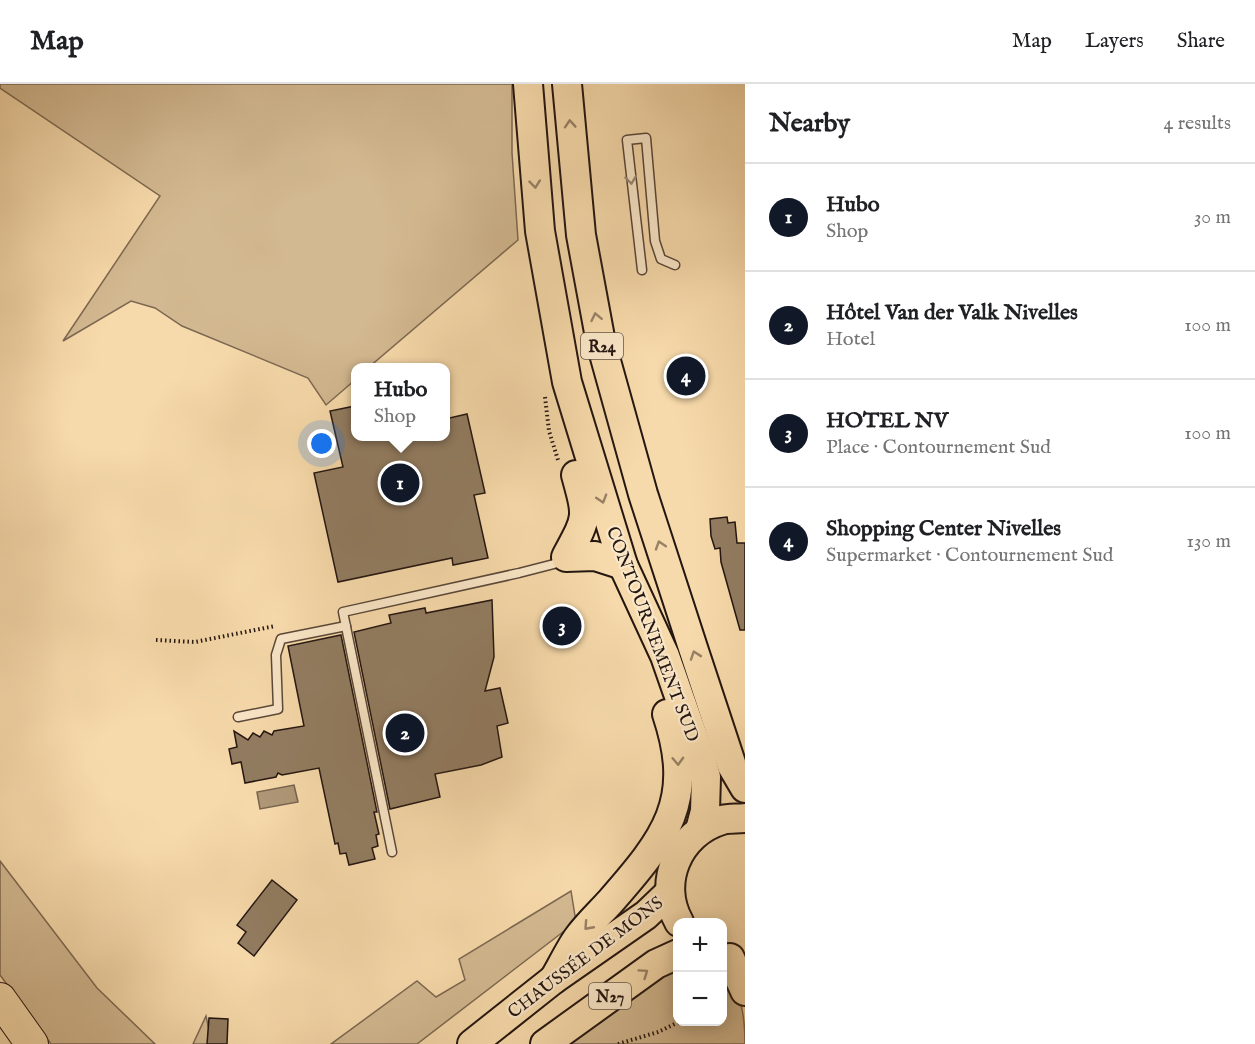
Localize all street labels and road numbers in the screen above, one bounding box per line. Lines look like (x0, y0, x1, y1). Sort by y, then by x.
road number: R24 (581, 333, 623, 359)
street label: CONTOURNEMENT SUD (600, 524, 703, 745)
street label: CHAUSSÉE DE MONS (502, 891, 668, 1024)
road number: N27 (589, 983, 631, 1009)

